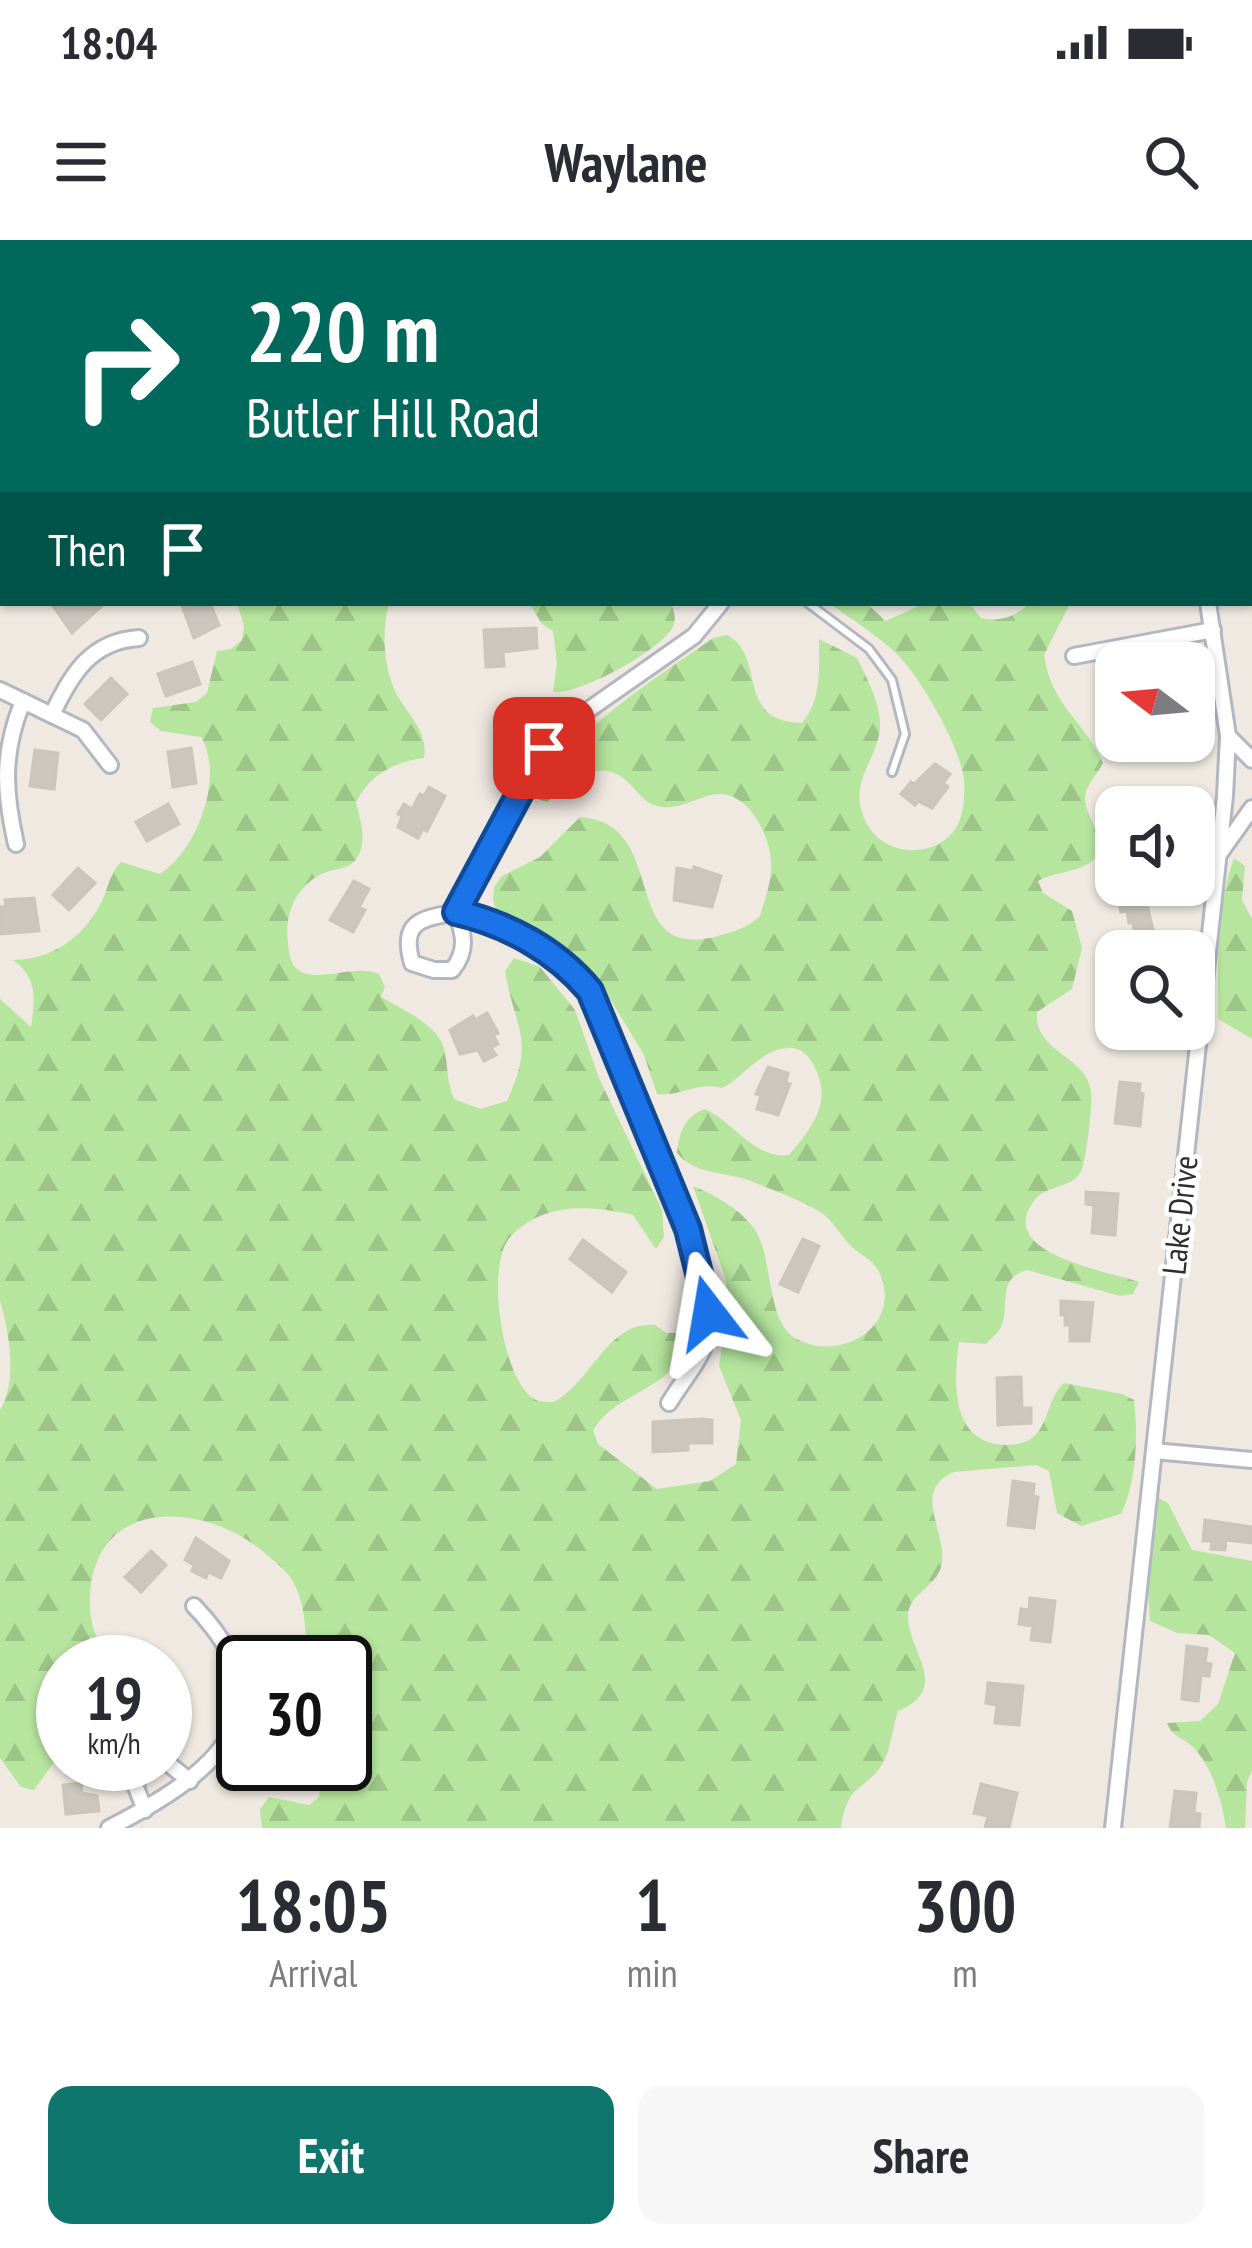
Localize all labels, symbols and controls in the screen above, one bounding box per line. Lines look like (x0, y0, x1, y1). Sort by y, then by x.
text: 18:04 (60, 13, 157, 71)
text: Waylane (544, 127, 708, 197)
icon: menu (48, 129, 114, 195)
icon: search (1138, 129, 1204, 195)
text: 220 m (246, 276, 439, 385)
icon: right (48, 288, 204, 444)
text: Butler Hill Road (246, 382, 540, 452)
icon: arrive (150, 516, 216, 582)
text: Then (48, 520, 126, 578)
north arrow (1095, 642, 1215, 762)
map controls (1095, 642, 1215, 1050)
pin (493, 697, 595, 799)
icon: arrive (511, 715, 577, 781)
button: sound (1095, 786, 1215, 906)
button: search (1095, 930, 1215, 1050)
street label: Lake Drive (1151, 1153, 1207, 1277)
position arrow (646, 1250, 772, 1376)
speed limit sign: 30 (216, 1635, 372, 1791)
text: 19 (85, 1659, 143, 1737)
text: km/h (87, 1723, 141, 1762)
text: 18:05 (236, 1858, 391, 1951)
text: 1 (635, 1858, 669, 1951)
text: 300 (913, 1858, 1016, 1951)
text: Arrival (269, 1947, 357, 1998)
text: min (627, 1947, 678, 1998)
text: m (952, 1947, 978, 1998)
button: Exit (48, 2086, 614, 2224)
button: Share (638, 2086, 1204, 2224)

